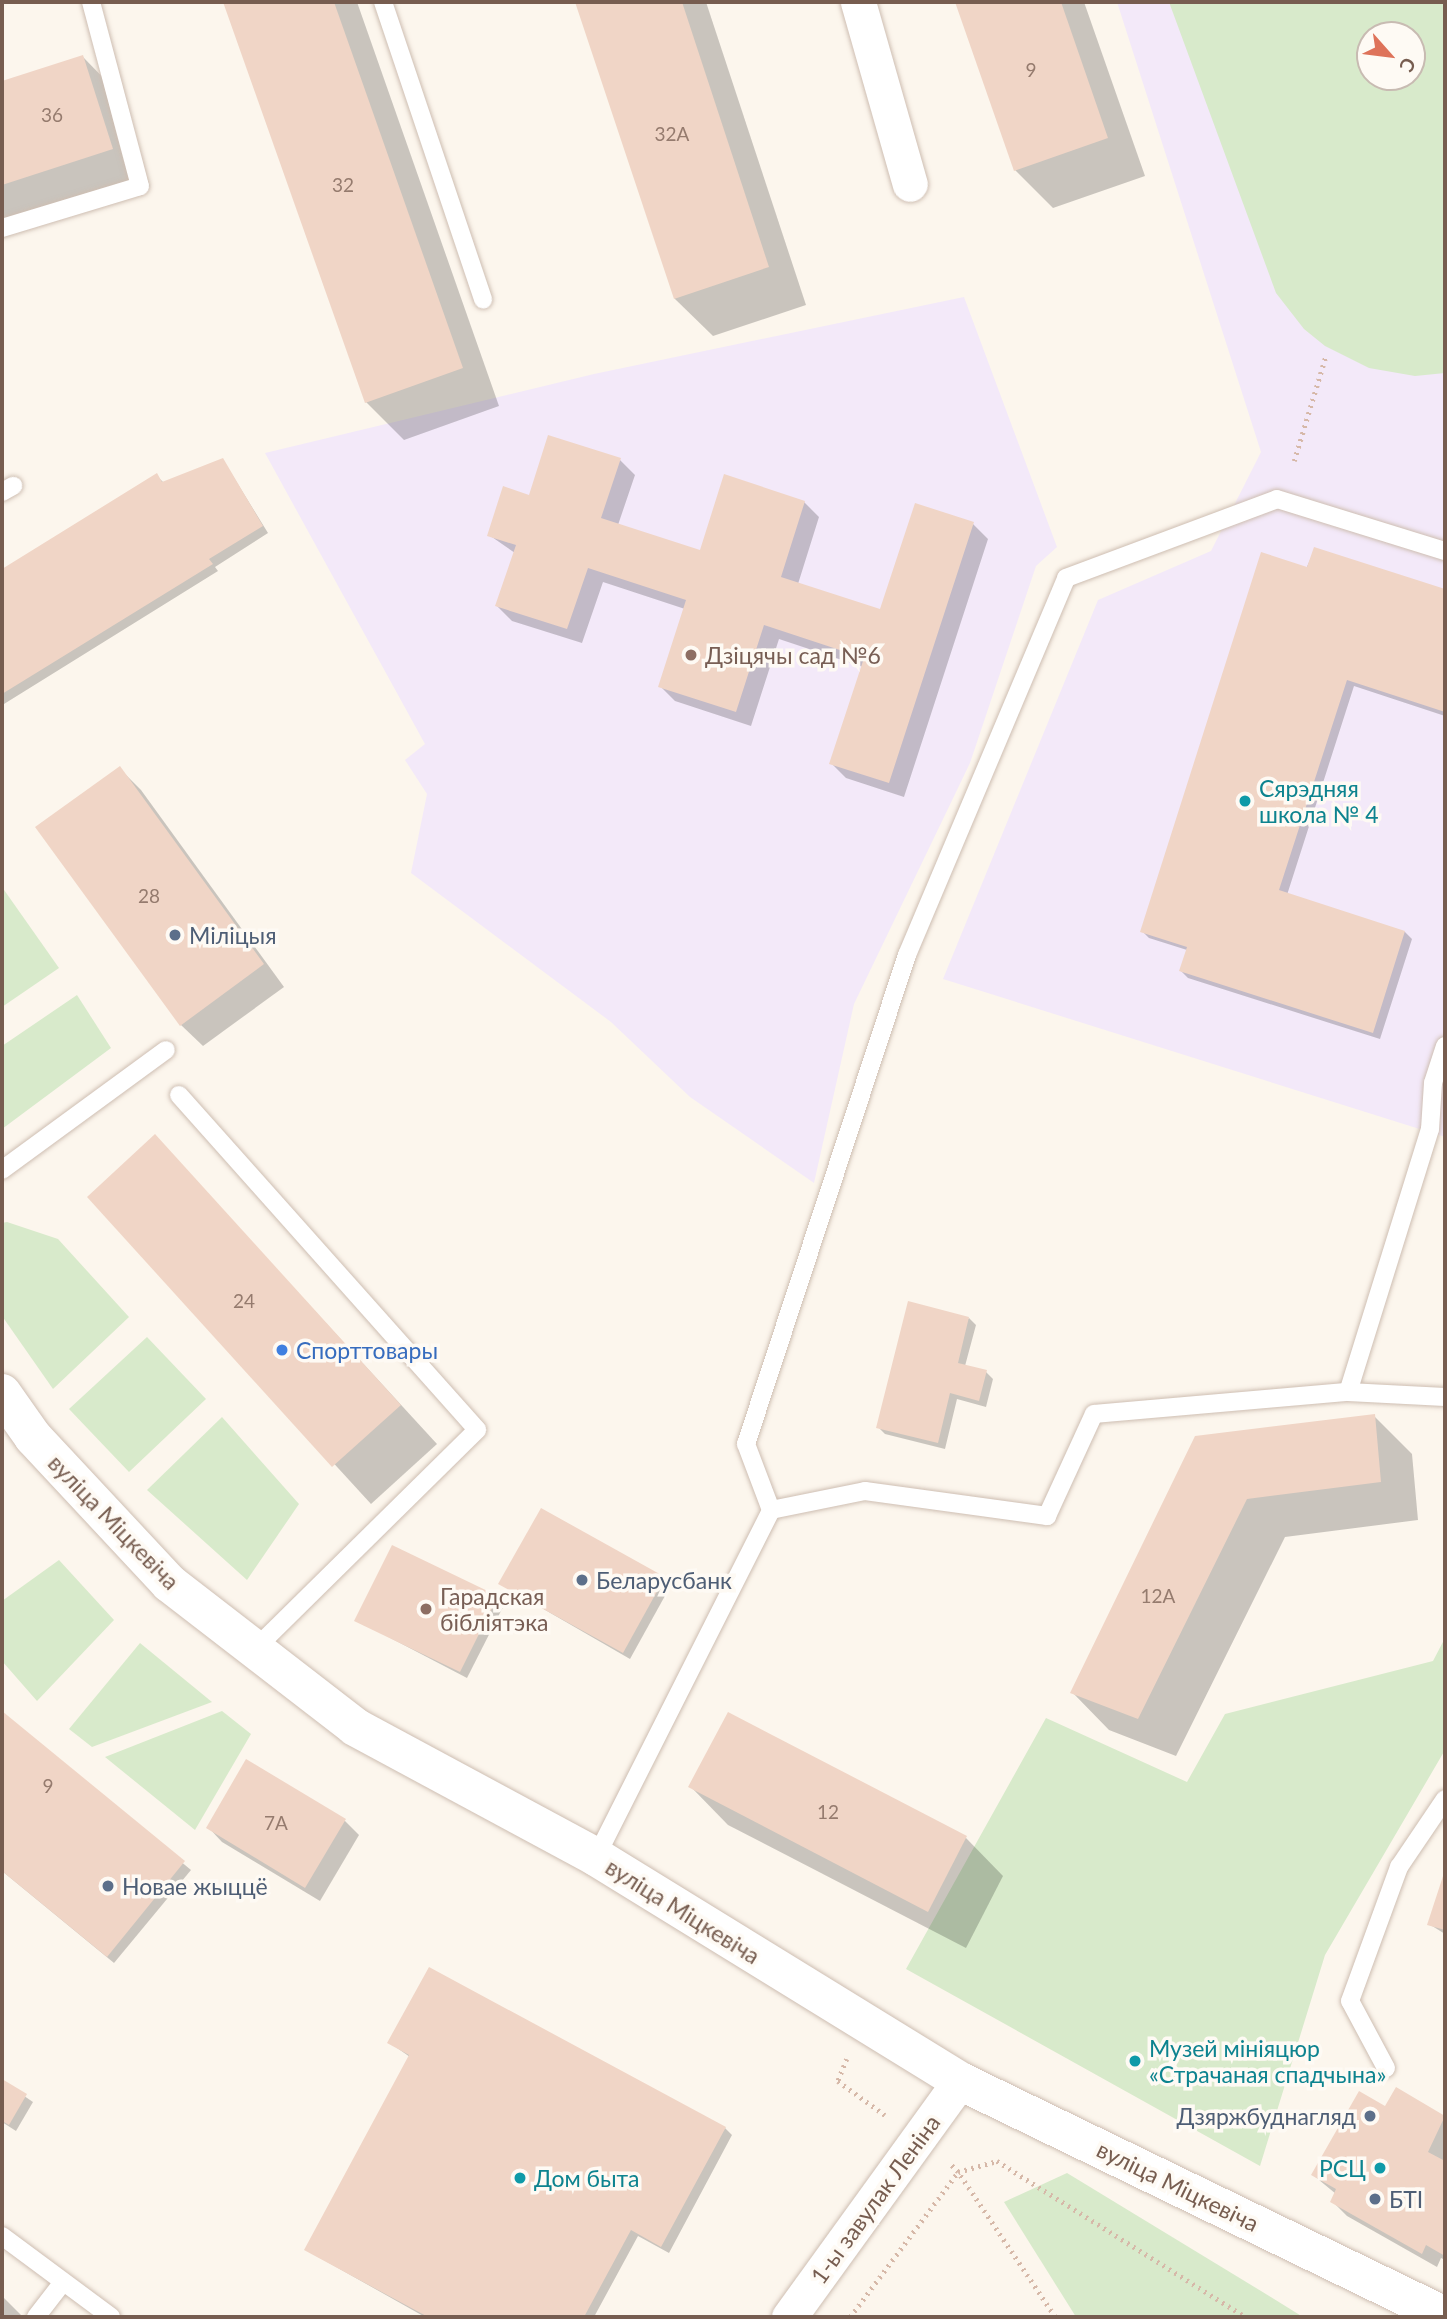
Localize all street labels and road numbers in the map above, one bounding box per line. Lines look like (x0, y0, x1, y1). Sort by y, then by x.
street label: вуліца Міцкевіча (43, 1449, 185, 1595)
street label: вуліца Міцкевіча (601, 1853, 765, 1969)
street label: 1-ы завулак Леніна (804, 2109, 946, 2289)
street label: вуліца Міцкевіча (1093, 2135, 1263, 2237)

